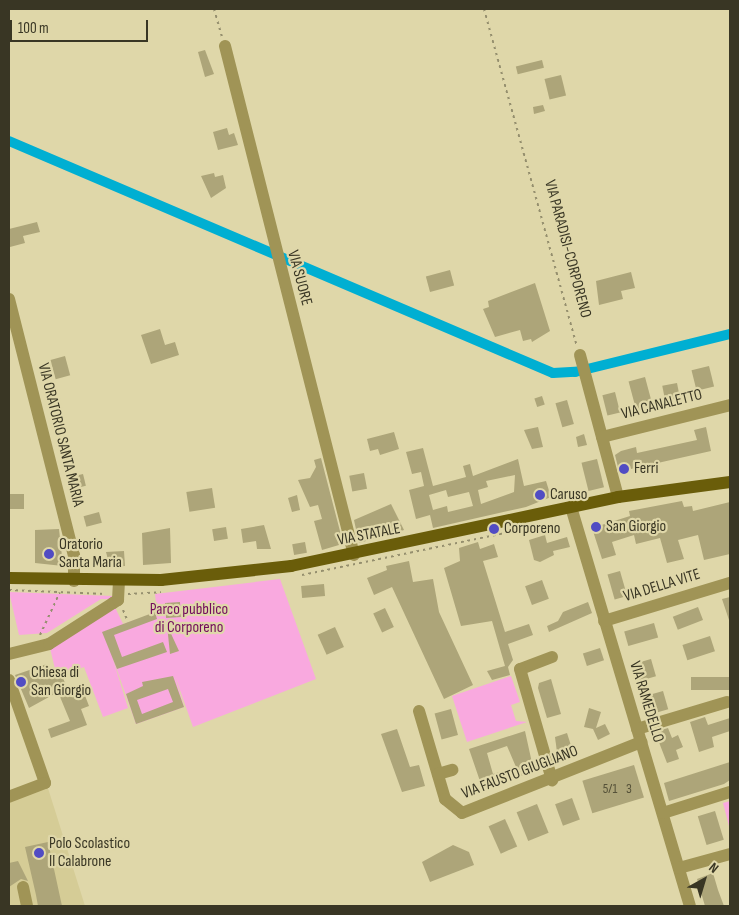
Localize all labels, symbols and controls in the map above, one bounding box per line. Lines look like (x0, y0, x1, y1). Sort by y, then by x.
scale bar (12, 10, 150, 42)
text: 100 m (18, 19, 49, 38)
street label: VIA PARADISI-CORPORENO (539, 178, 595, 320)
street label: VIA SUORE (282, 248, 316, 308)
street label: VIA ORATORIO SANTA MARIA (33, 361, 87, 509)
street label: VIA CANALETTO (620, 386, 704, 424)
place label: Ferri (634, 459, 658, 479)
marker: Ferri (618, 463, 630, 475)
place label: Caruso (550, 485, 587, 505)
marker: Caruso (534, 489, 546, 501)
place label: San Giorgio (606, 517, 666, 537)
street label: VIA STATALE (336, 519, 402, 551)
place label: Corporeno (504, 519, 560, 539)
marker: San Giorgio (590, 521, 602, 533)
marker: Corporeno (488, 523, 500, 535)
place label: Oratorio Santa Maria (59, 535, 122, 573)
marker: Oratorio Santa Maria (43, 548, 55, 560)
street label: VIA DELLA VITE (621, 565, 703, 607)
park label: Parco pubblico di Corporeno (150, 600, 228, 638)
street label: VIA RAMEDELLO (625, 659, 667, 745)
place label: Chiesa di San Giorgio (31, 663, 91, 701)
marker: Chiesa di San Giorgio (15, 676, 27, 688)
street label: VIA FAUSTO GIUGLIANO (459, 742, 581, 804)
house number: 5/1 (603, 781, 617, 797)
house number: 3 (626, 781, 632, 797)
place label: Polo Scolastico Il Calabrone (49, 834, 130, 872)
marker: Polo Scolastico Il Calabrone (33, 847, 45, 859)
north arrow (679, 855, 729, 905)
text: N (705, 859, 722, 877)

